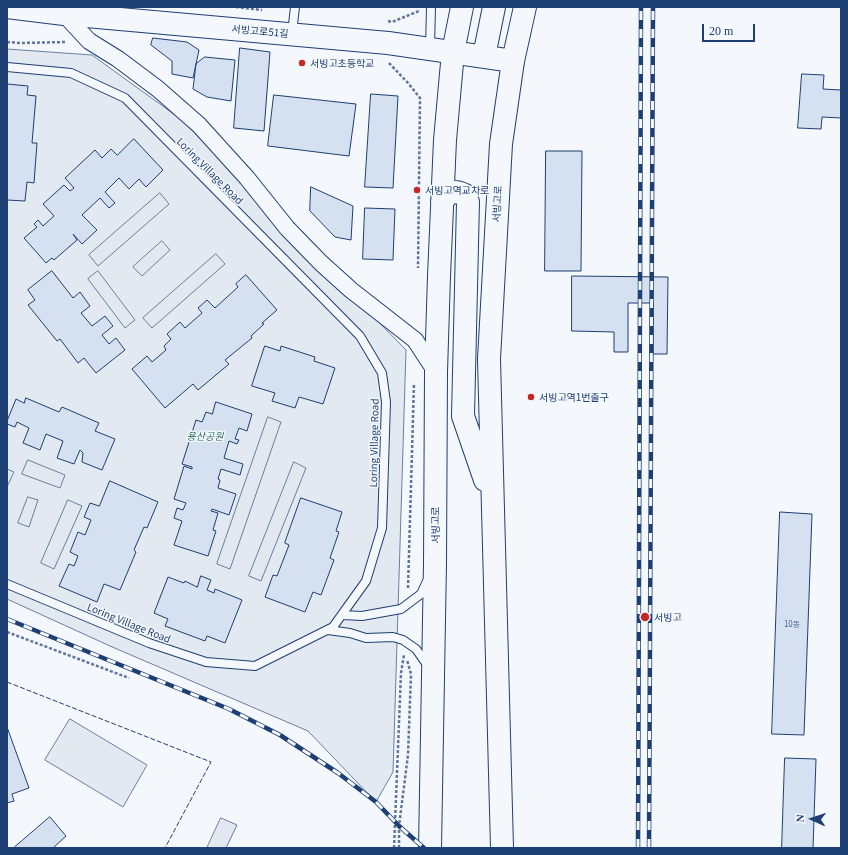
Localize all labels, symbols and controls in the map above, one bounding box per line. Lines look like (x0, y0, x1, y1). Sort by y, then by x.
scale bar (704, 16, 757, 42)
street label: 서빙고로51길 (231, 23, 289, 39)
text: 20 m (709, 24, 733, 38)
place label: 서빙고초등학교 (310, 57, 374, 69)
marker: 서빙고초등학교 (297, 58, 307, 68)
street label: Loring Village Road (174, 135, 246, 207)
place label: 서빙고역교차로 (425, 184, 489, 196)
marker: 서빙고역교차로 (412, 185, 422, 195)
street label: 서빙고로 (490, 185, 504, 223)
place label: 서빙고역1번출구 (539, 391, 609, 403)
marker: 서빙고역1번출구 (526, 392, 536, 402)
street label: Loring Village Road (367, 398, 381, 488)
park label: 용산공원 (187, 430, 223, 442)
street label: 서빙고로 (429, 507, 441, 543)
street label: Loring Village Road (86, 601, 172, 645)
marker: 서빙고 (639, 611, 651, 623)
place label: 서빙고 (654, 611, 682, 623)
house number: 10동 (784, 619, 800, 629)
north arrow (792, 799, 832, 839)
text: N (794, 814, 806, 823)

